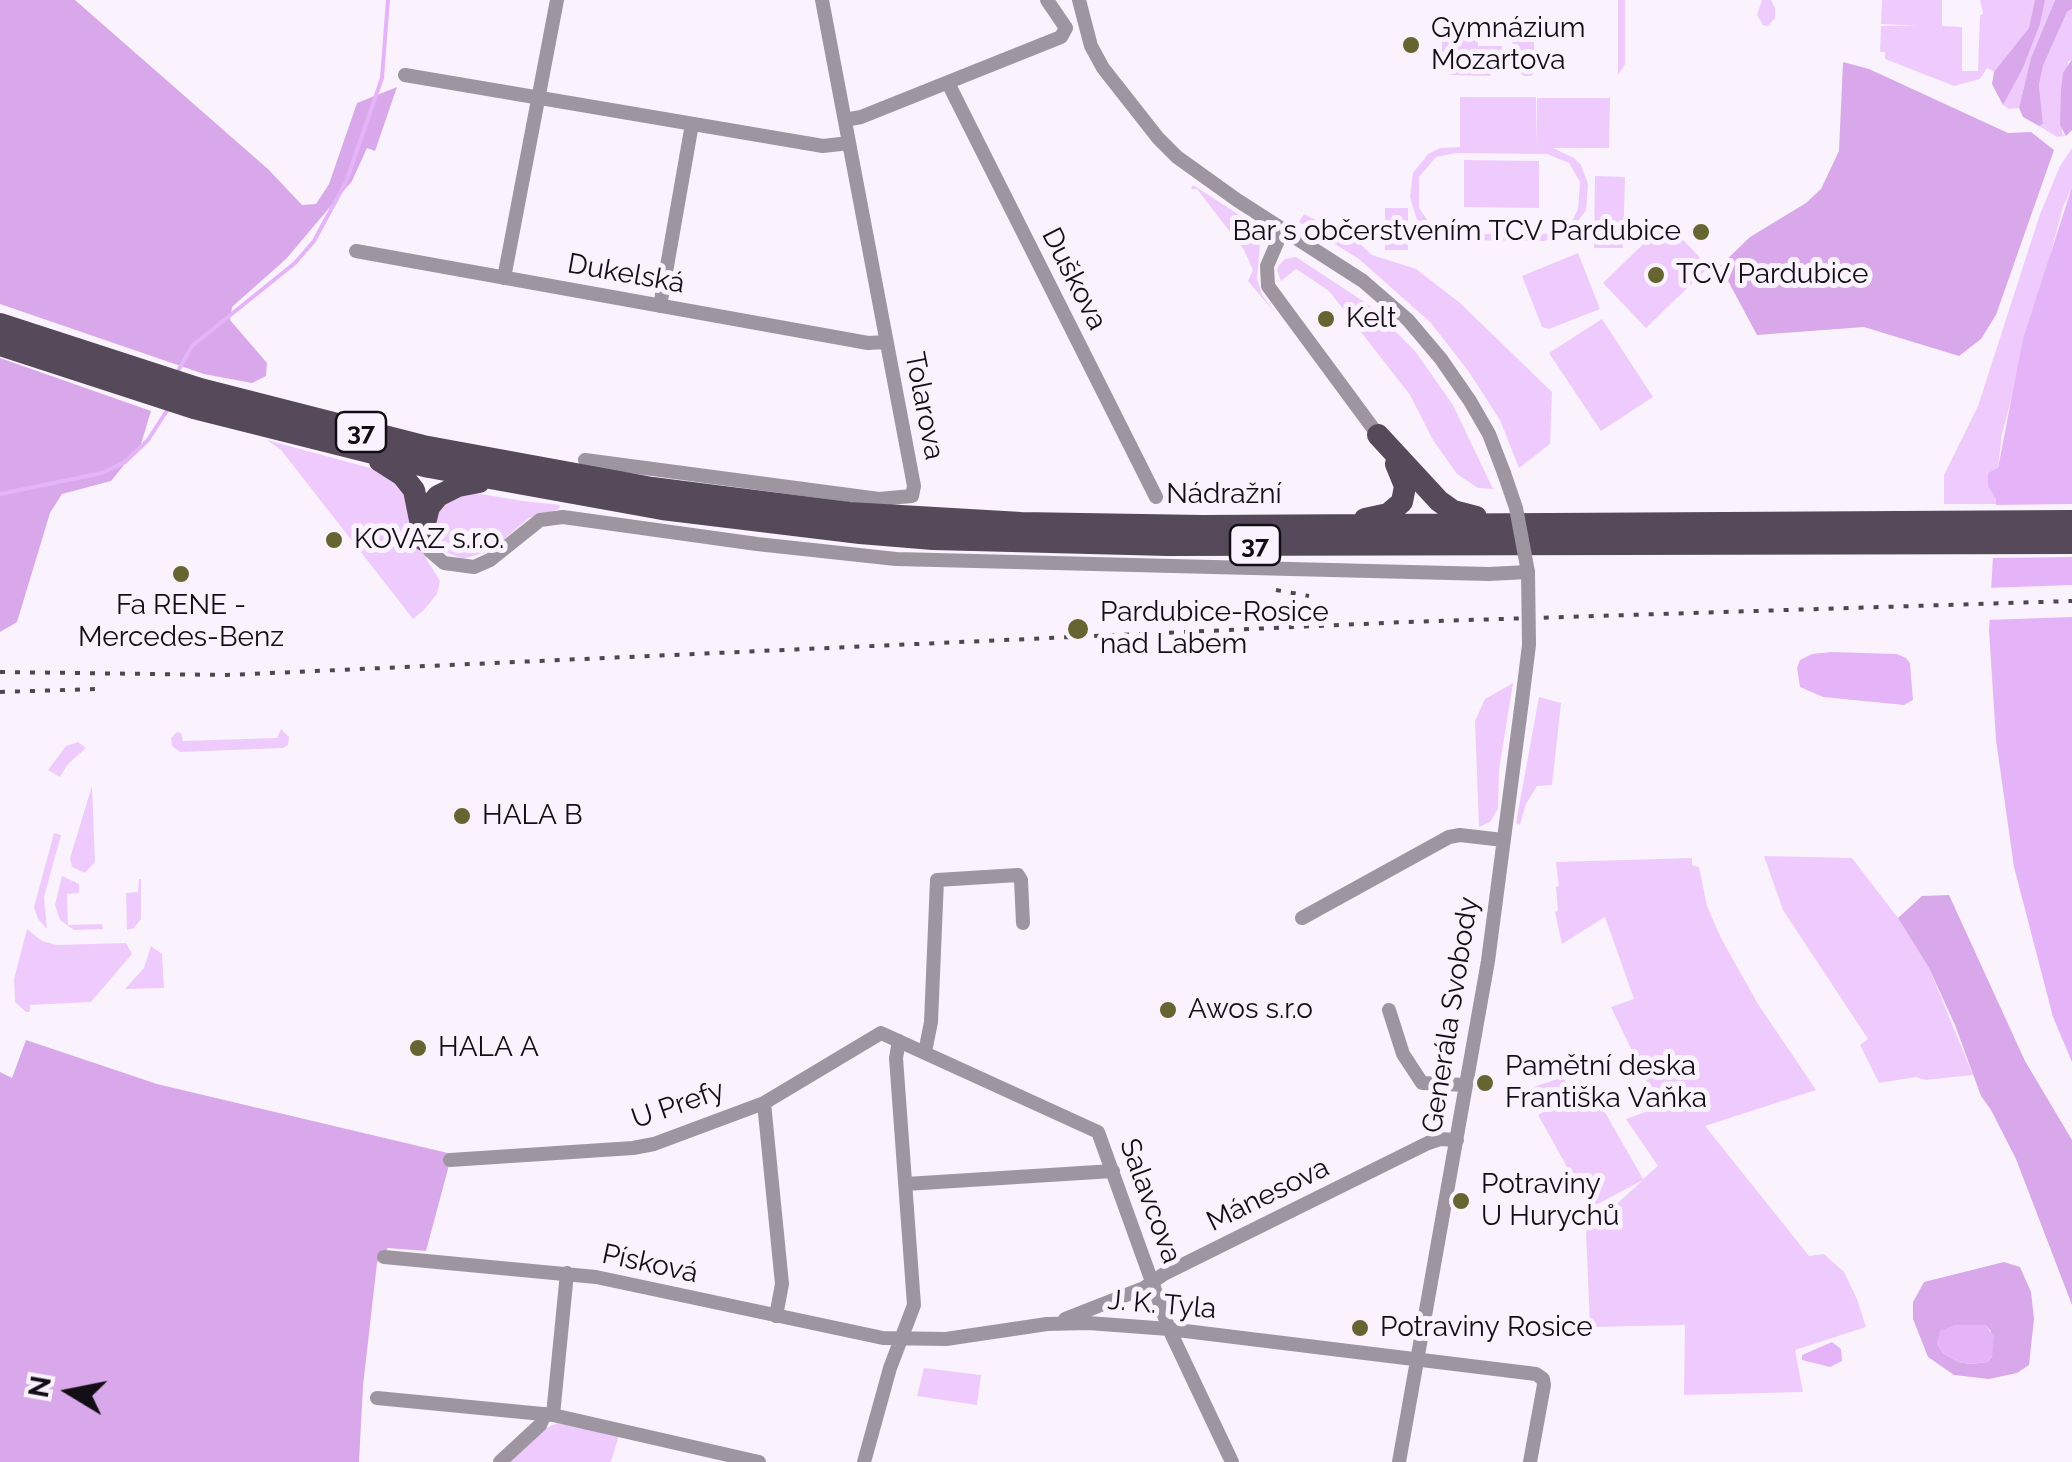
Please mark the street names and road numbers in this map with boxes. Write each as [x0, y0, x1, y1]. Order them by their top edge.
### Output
street label: Duškova [1034, 222, 1114, 336]
street label: Dukelská [565, 247, 687, 301]
street label: Tolarova [897, 349, 951, 463]
road number: 37 [336, 412, 386, 452]
street label: Nádražní [1166, 478, 1282, 512]
road number: 37 [1230, 525, 1280, 565]
street label: Generála Svobody [1416, 895, 1486, 1135]
street label: U Prefy [627, 1074, 729, 1136]
street label: Salavcova [1112, 1134, 1188, 1268]
street label: Mánesova [1201, 1151, 1335, 1239]
street label: Písková [599, 1237, 701, 1291]
street label: J. K. Tyla [1106, 1284, 1218, 1326]

